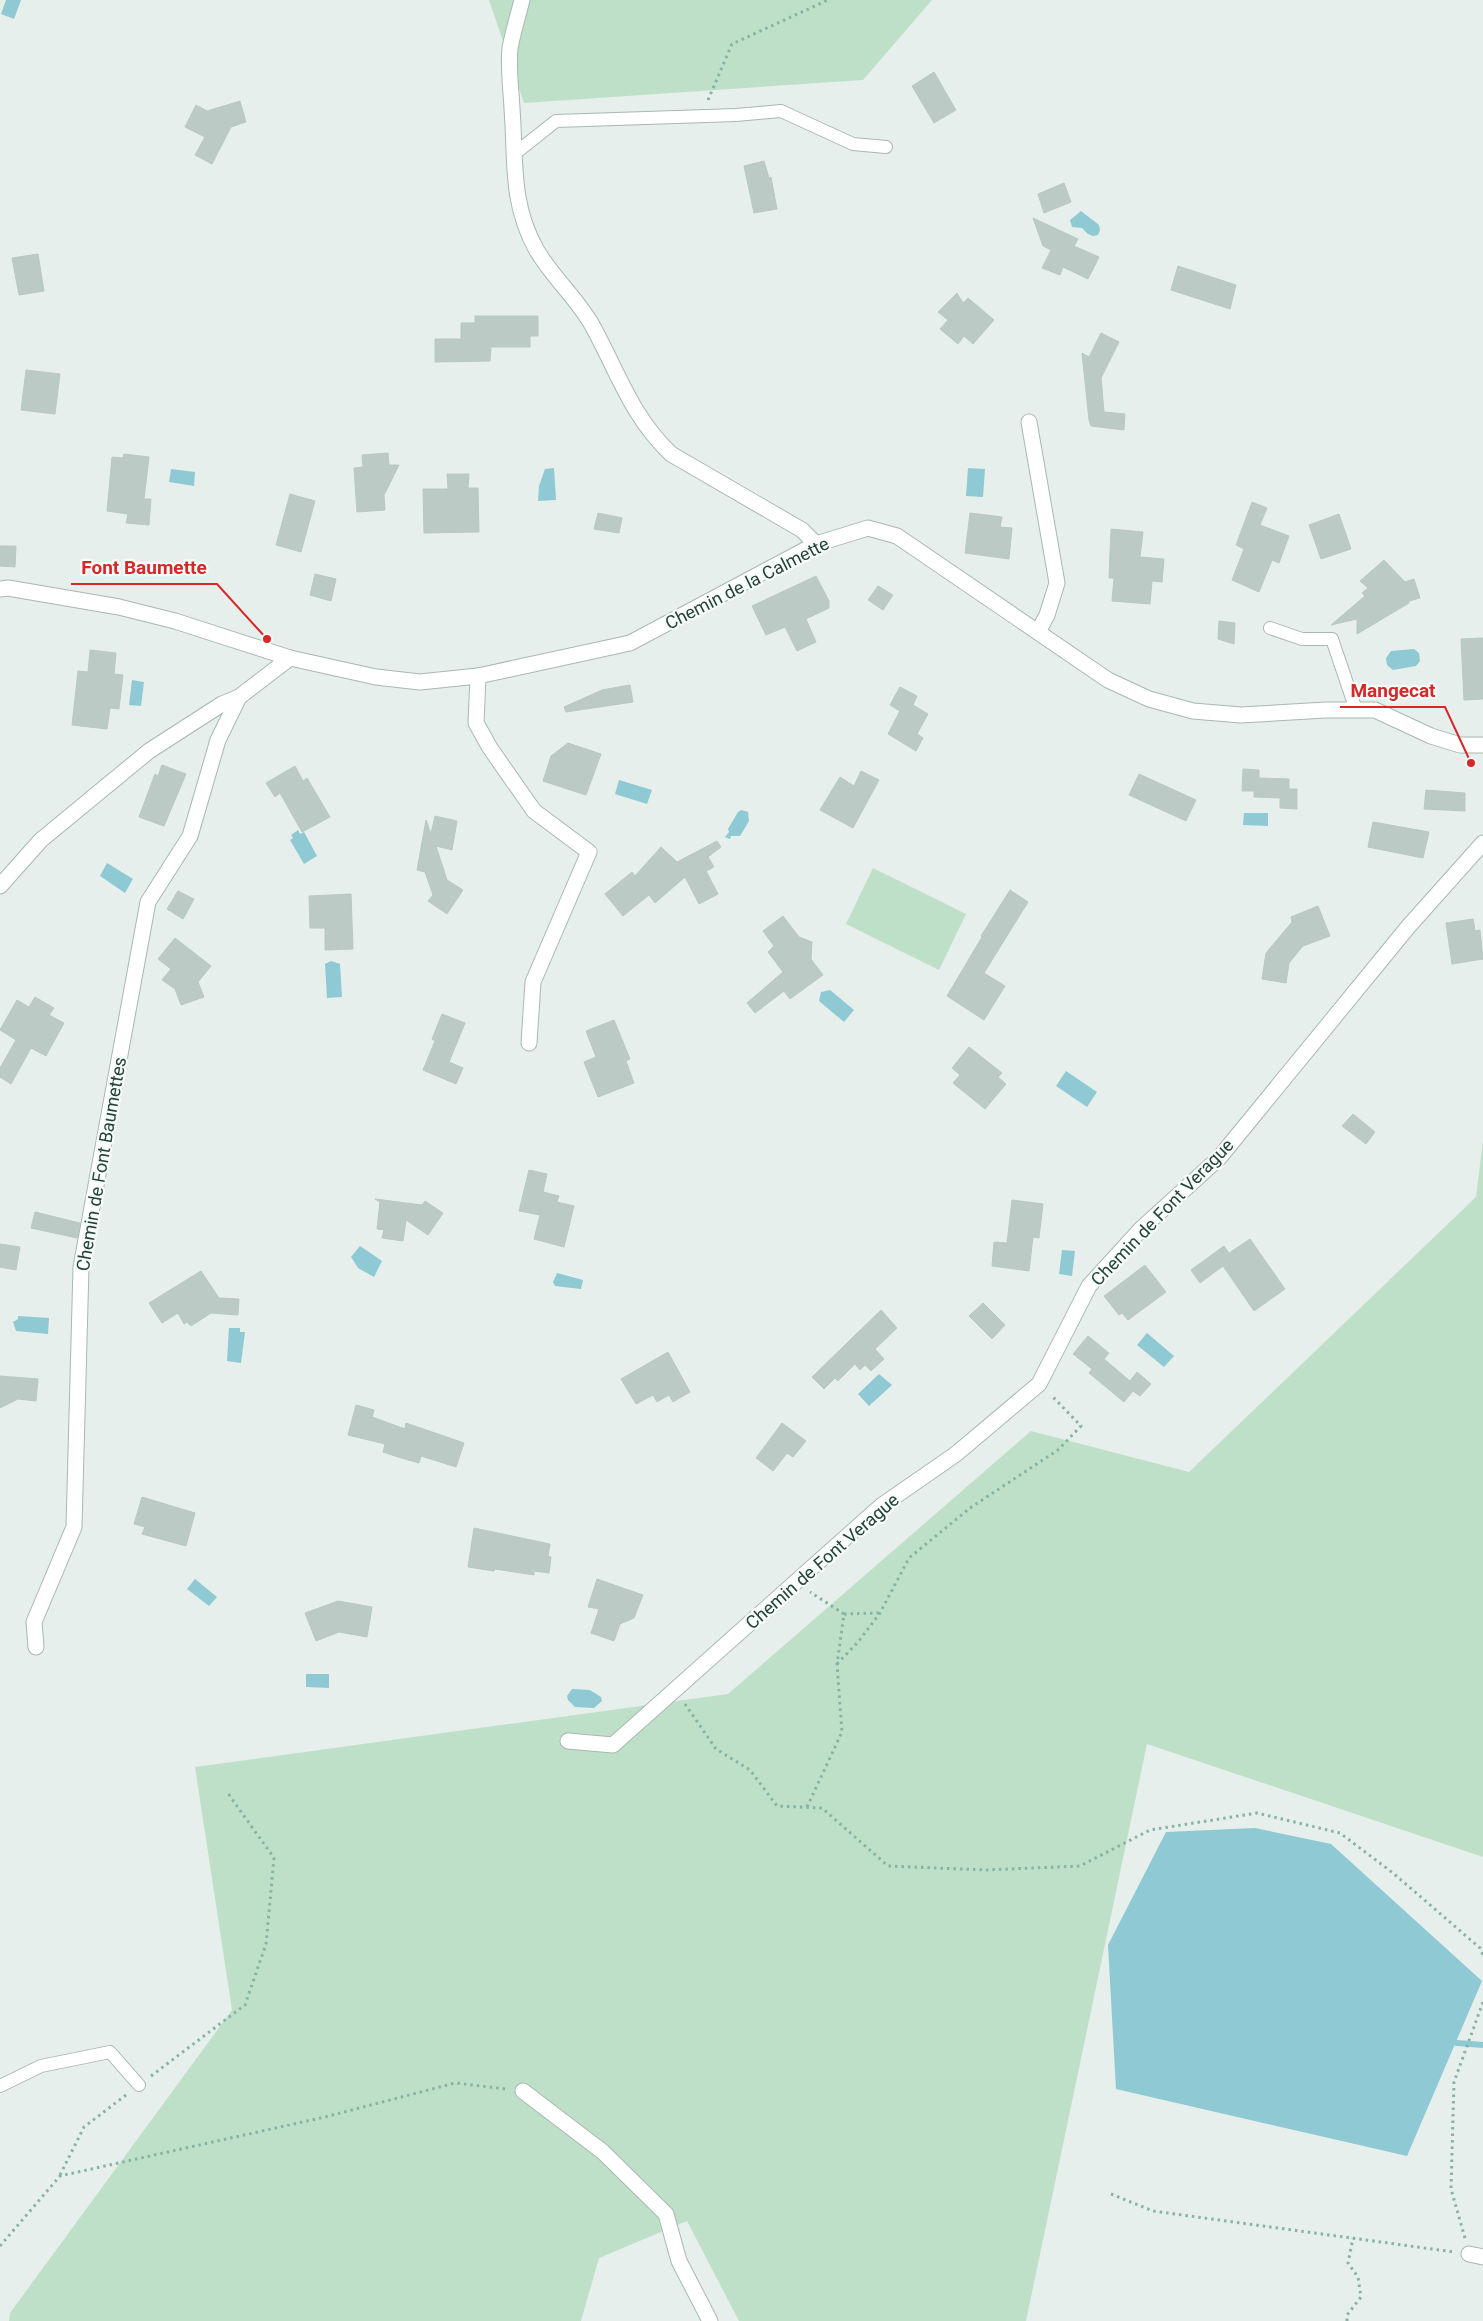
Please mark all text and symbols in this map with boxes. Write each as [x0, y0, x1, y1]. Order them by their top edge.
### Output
street label: Chemin de la Calmette [662, 533, 832, 633]
callout: Font Baumette [71, 550, 217, 584]
text: Font Baumette [81, 556, 207, 579]
callout: Mangecat [1340, 673, 1445, 707]
text: Mangecat [1350, 679, 1436, 702]
street label: Chemin de Font Baumettes [72, 1055, 130, 1273]
street label: Chemin de Font Verague [1086, 1134, 1238, 1290]
street label: Chemin de Font Verague [741, 1489, 903, 1633]

